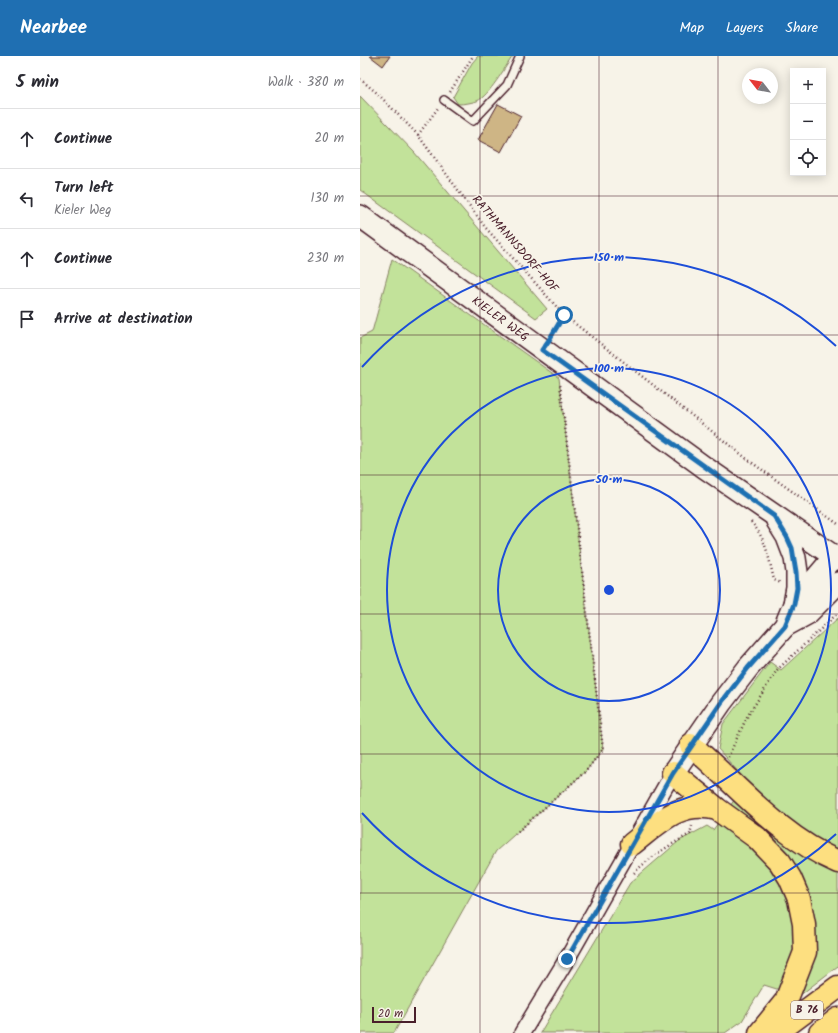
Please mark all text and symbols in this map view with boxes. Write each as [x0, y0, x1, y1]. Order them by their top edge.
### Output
text: Nearbee [20, 13, 87, 43]
text: Map [680, 17, 704, 39]
text: Layers [726, 17, 764, 39]
text: Share [786, 17, 818, 39]
north arrow [742, 68, 778, 104]
map controls [790, 68, 826, 176]
button: + [790, 68, 826, 104]
text: 5 min [16, 69, 59, 96]
text: Walk · 380 m [268, 72, 344, 93]
button: − [790, 104, 826, 140]
text: Continue [54, 127, 112, 151]
icon: ahead [16, 128, 38, 150]
text: 20 m [314, 128, 344, 149]
button: locate [790, 140, 826, 176]
text: Turn left [54, 176, 114, 200]
icon: left [16, 188, 38, 210]
text: 130 m [310, 188, 344, 209]
street label: RATHMANNSDORF-HOF [467, 191, 564, 298]
text: Kieler Weg [54, 200, 111, 221]
text: Continue [54, 247, 112, 271]
icon: ahead [16, 248, 38, 270]
text: 230 m [307, 248, 344, 269]
text: 150 m [594, 248, 624, 267]
street label: KIELER WEG [468, 291, 533, 346]
route start [555, 306, 573, 324]
text: Arrive at destination [54, 307, 193, 331]
icon: arrive [16, 308, 38, 330]
text: 100 m [594, 359, 624, 378]
text: 50 m [595, 470, 623, 489]
centre of rings [602, 583, 616, 597]
route end [558, 950, 576, 968]
road number: B 76 [791, 1001, 823, 1019]
scale bar [372, 1005, 416, 1024]
text: 20 m [378, 1005, 403, 1023]

